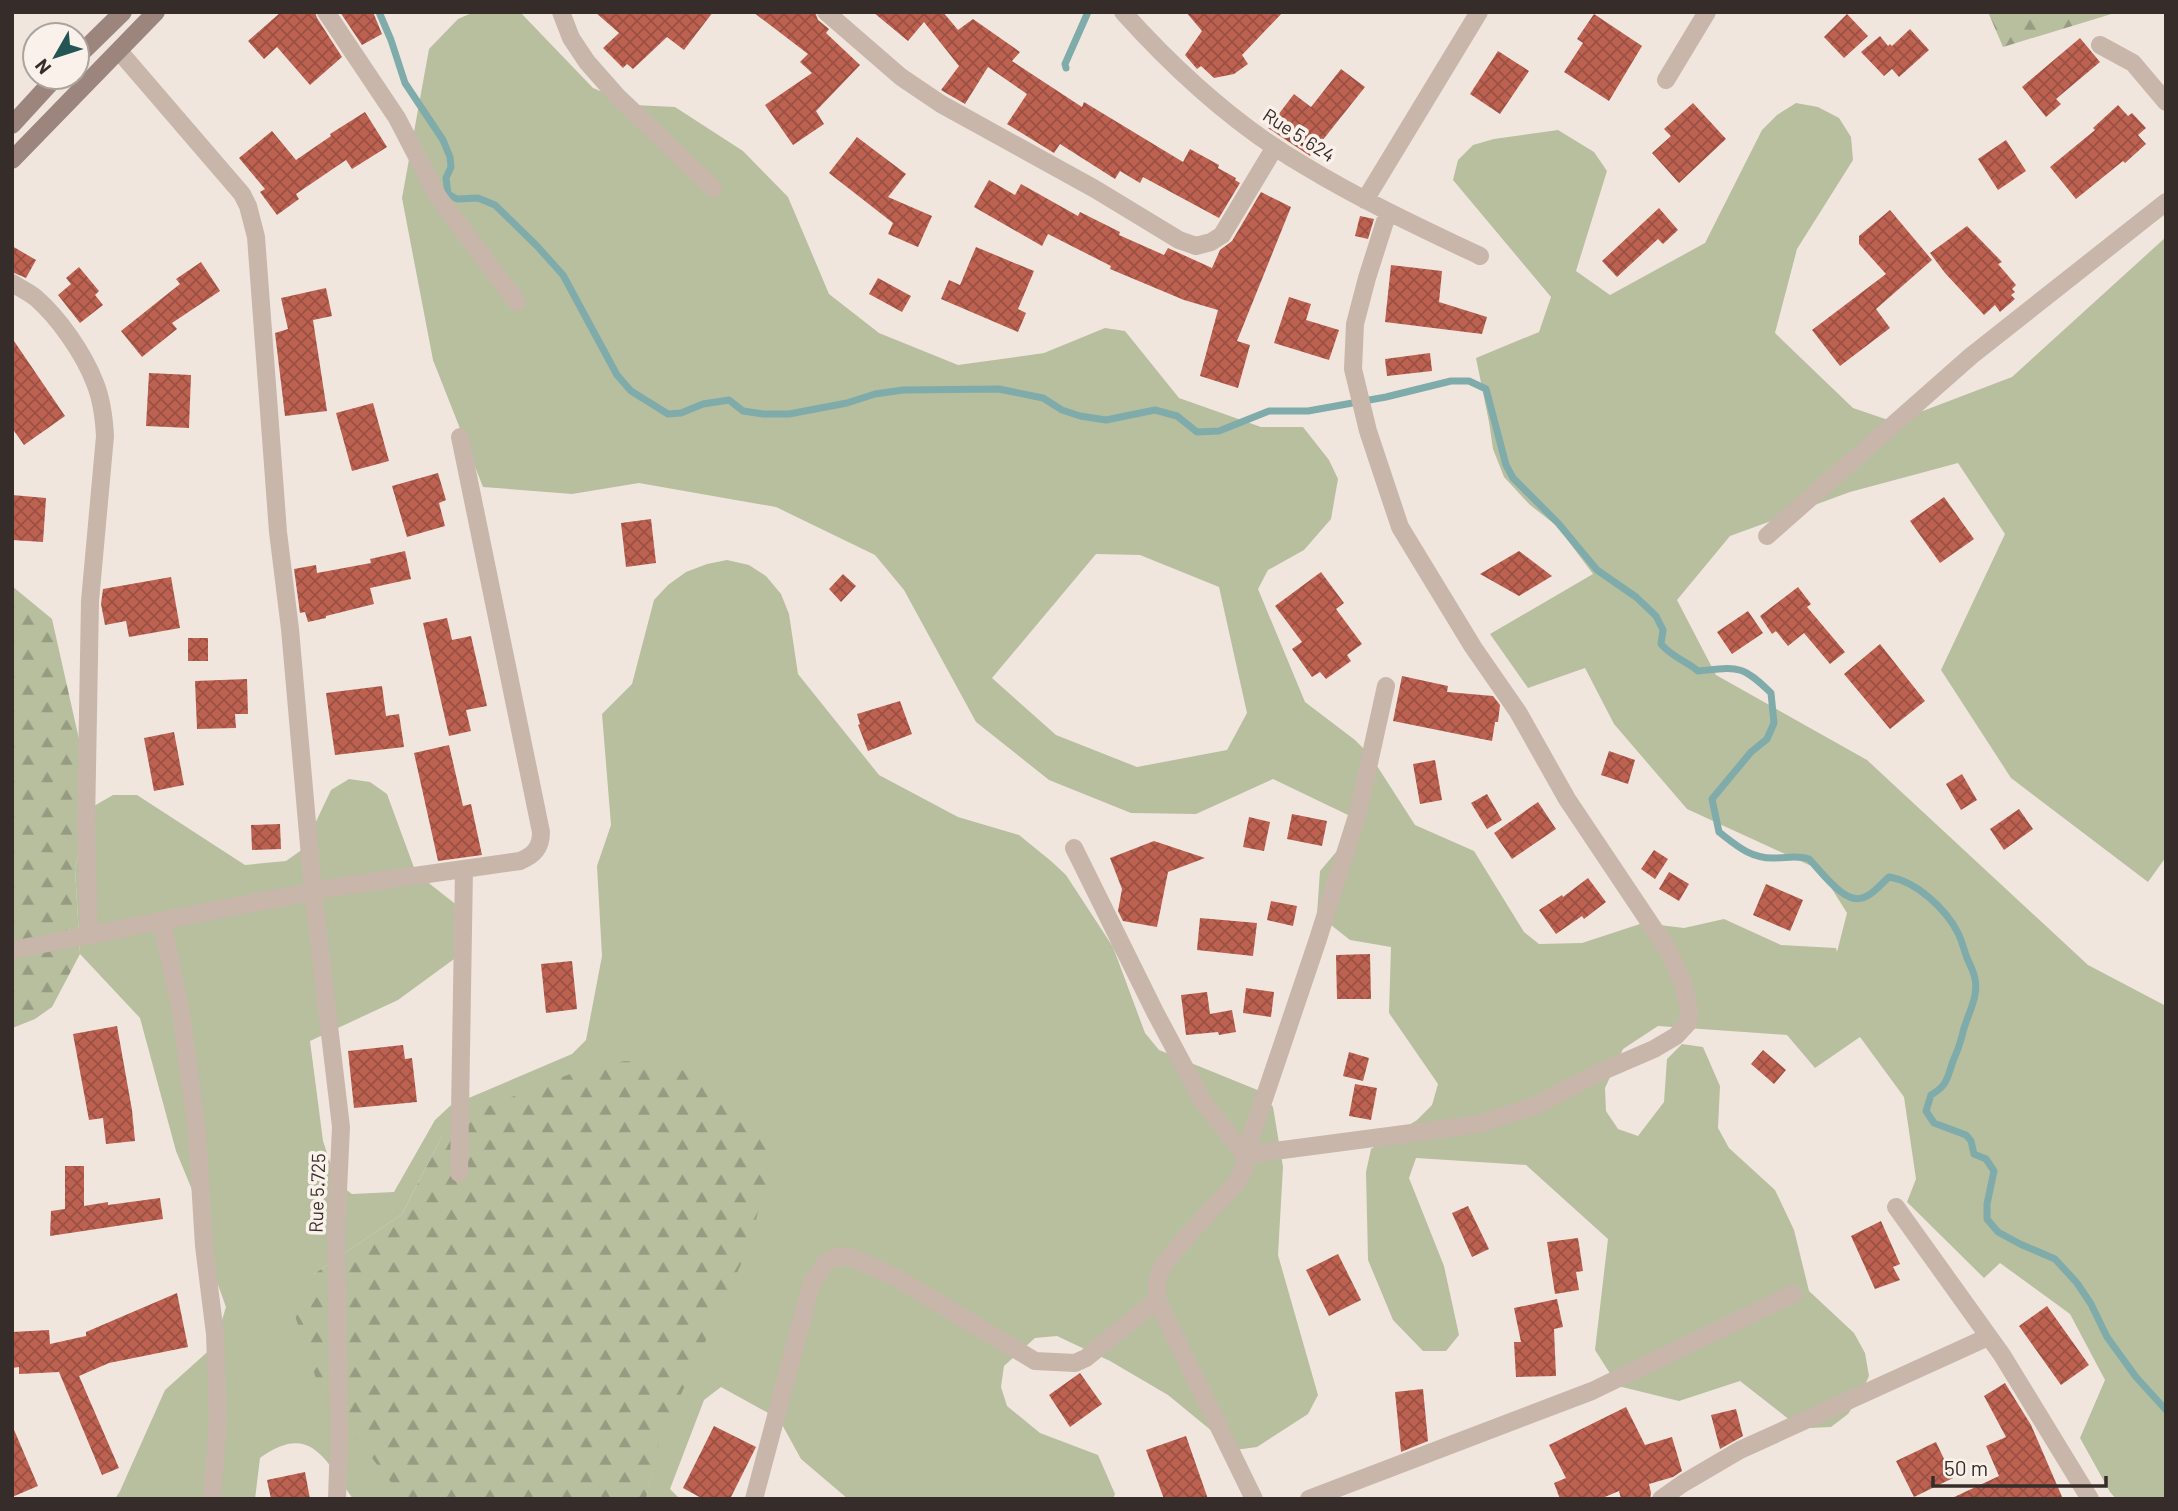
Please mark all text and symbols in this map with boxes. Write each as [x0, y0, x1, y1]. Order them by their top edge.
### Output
north arrow [21, 21, 91, 91]
text: N [29, 55, 55, 79]
street label: Rue 5.624 [1259, 103, 1340, 166]
street label: Rue 5.725 [304, 1153, 329, 1233]
scale bar [1933, 1444, 2106, 1488]
text: 50 m [1944, 1455, 1988, 1480]

